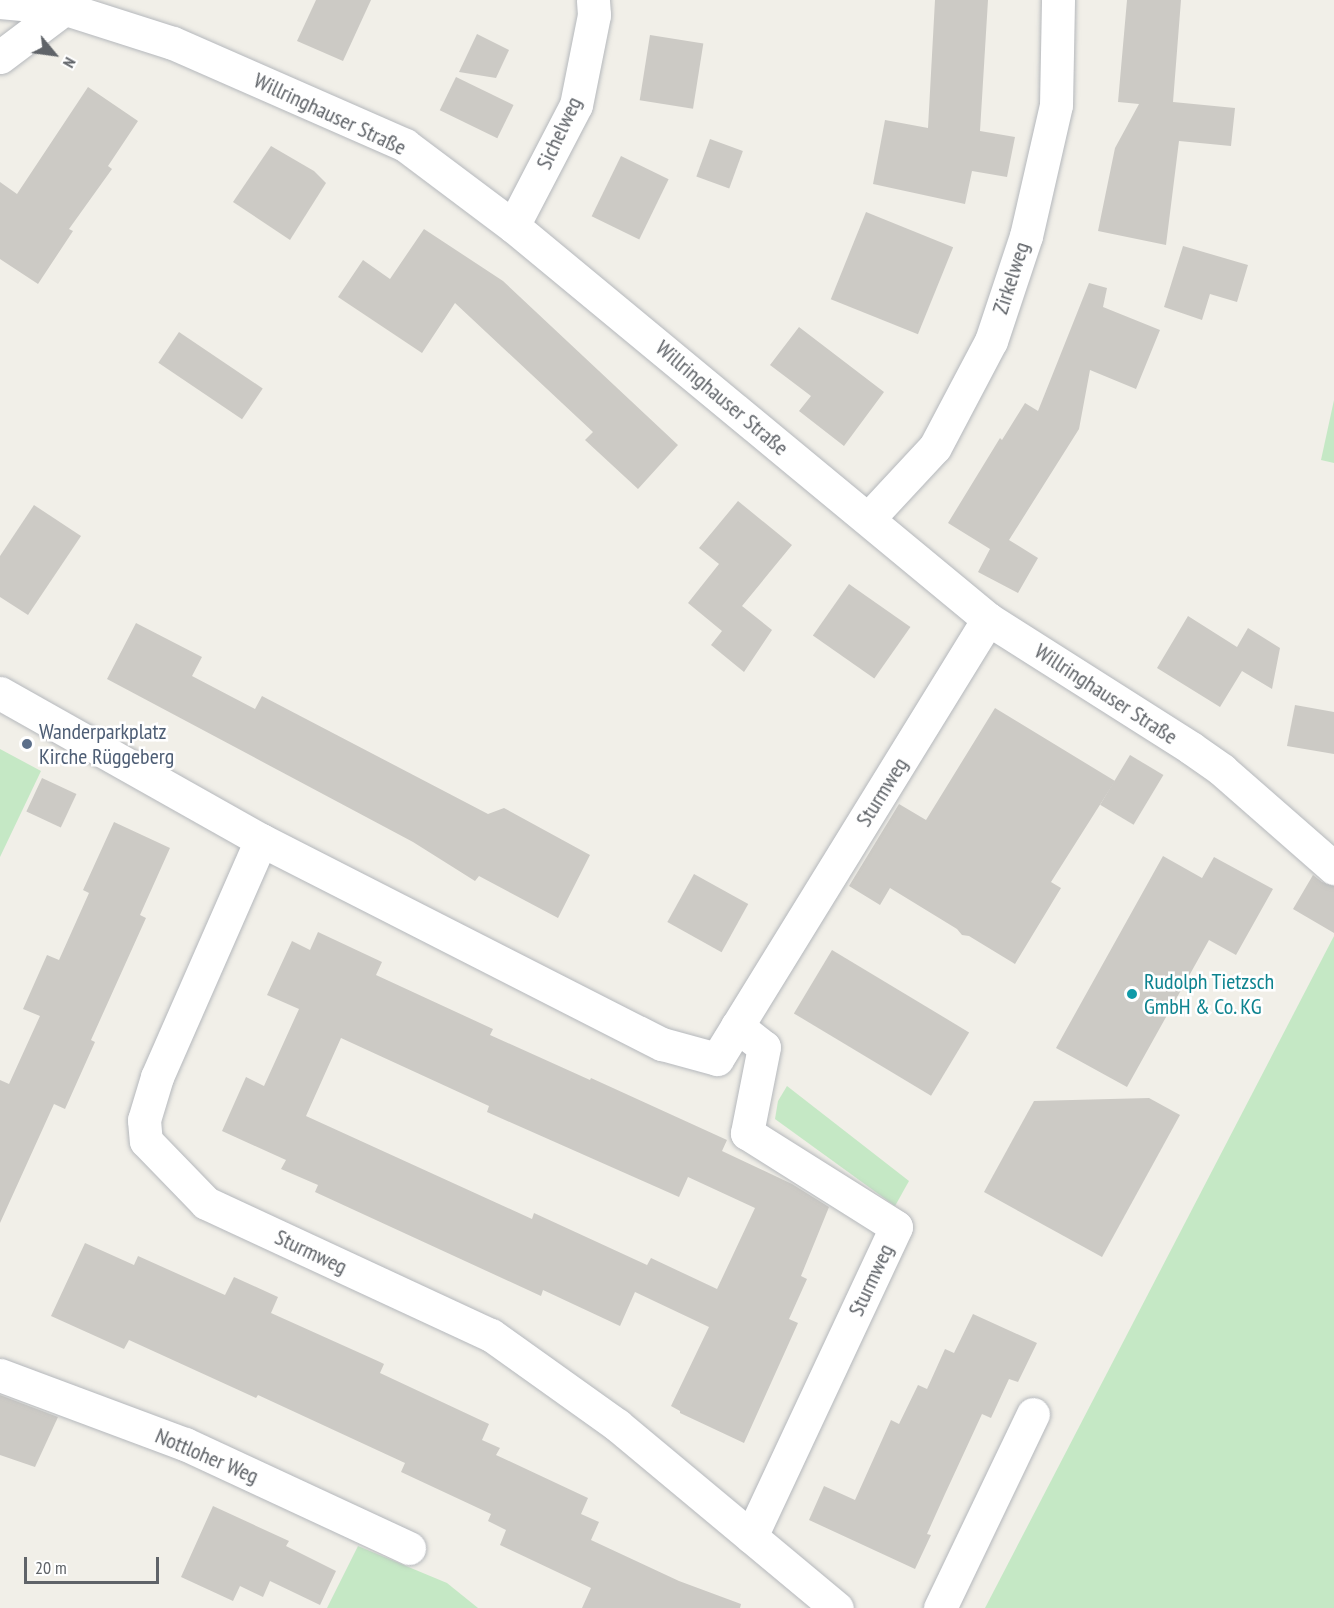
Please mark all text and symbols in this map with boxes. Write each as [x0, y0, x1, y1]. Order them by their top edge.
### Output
north arrow [24, 24, 84, 84]
text: N [59, 54, 81, 71]
street label: Willringhauser Straße [250, 67, 410, 161]
street label: Sichelweg [531, 92, 587, 174]
street label: Zirkelweg [987, 239, 1035, 317]
street label: Willringhauser Straße [650, 335, 794, 461]
street label: Willringhauser Straße [1030, 638, 1182, 750]
place label: Wanderparkplatz Kirche Rüggeberg [39, 718, 174, 770]
marker: Wanderparkplatz Kirche Rüggeberg [20, 737, 34, 751]
street label: Sturmweg [851, 753, 913, 831]
place label: Rudolph Tietzsch GmbH & Co. KG [1144, 968, 1275, 1020]
marker: Rudolph Tietzsch GmbH & Co. KG [1125, 987, 1139, 1001]
street label: Sturmweg [271, 1224, 351, 1280]
street label: Sturmweg [843, 1240, 899, 1320]
street label: Nottloher Weg [151, 1422, 263, 1490]
scale bar [27, 1545, 162, 1583]
text: 20 m [35, 1556, 67, 1579]

